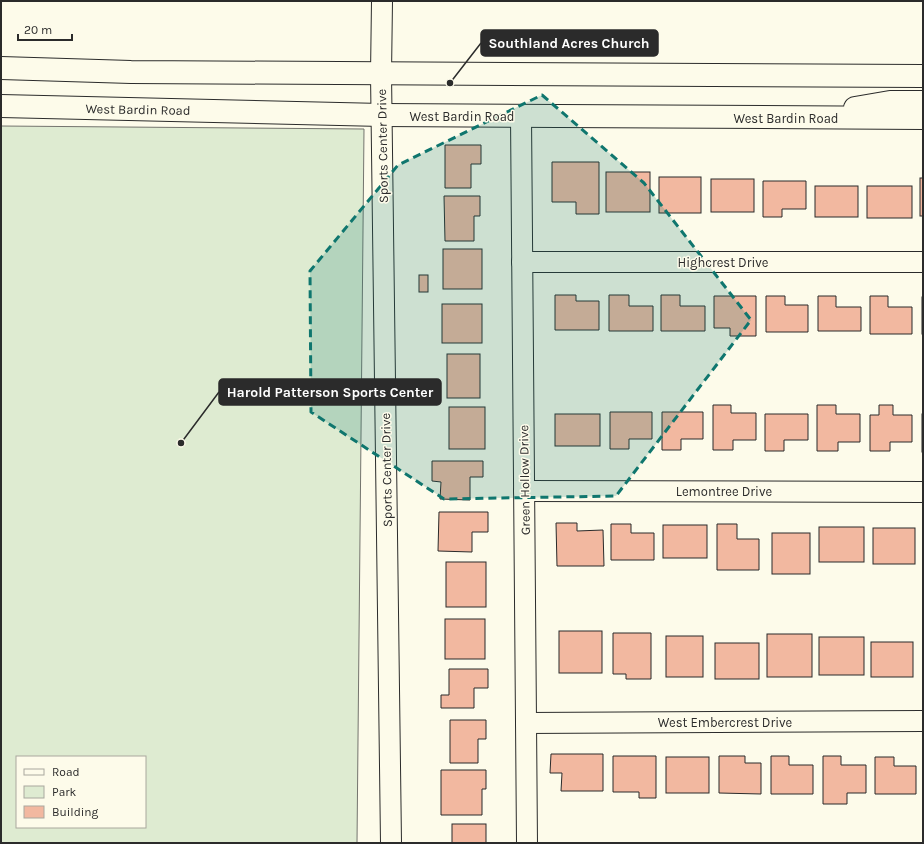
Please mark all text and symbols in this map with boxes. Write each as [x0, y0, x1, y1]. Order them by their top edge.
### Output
scale bar [18, 16, 72, 42]
text: 20 m [24, 23, 52, 37]
callout: Southland Acres Church [481, 30, 658, 56]
text: Southland Acres Church [488, 35, 650, 52]
street label: Sports Center Drive [374, 88, 391, 203]
street label: West Bardin Road [85, 101, 191, 118]
street label: West Bardin Road [409, 109, 515, 124]
street label: West Bardin Road [733, 111, 839, 126]
street label: Highcrest Drive [677, 255, 769, 270]
callout: Harold Patterson Sports Center [219, 379, 441, 405]
text: Harold Patterson Sports Center [227, 384, 434, 401]
street label: Sports Center Drive [378, 412, 395, 527]
street label: Green Hollow Drive [516, 424, 533, 535]
street label: Lemontree Drive [676, 484, 772, 499]
street label: West Embercrest Drive [658, 715, 793, 730]
legend [16, 756, 146, 828]
text: Road [52, 765, 80, 779]
text: Park [52, 785, 77, 799]
text: Building [52, 805, 99, 819]

